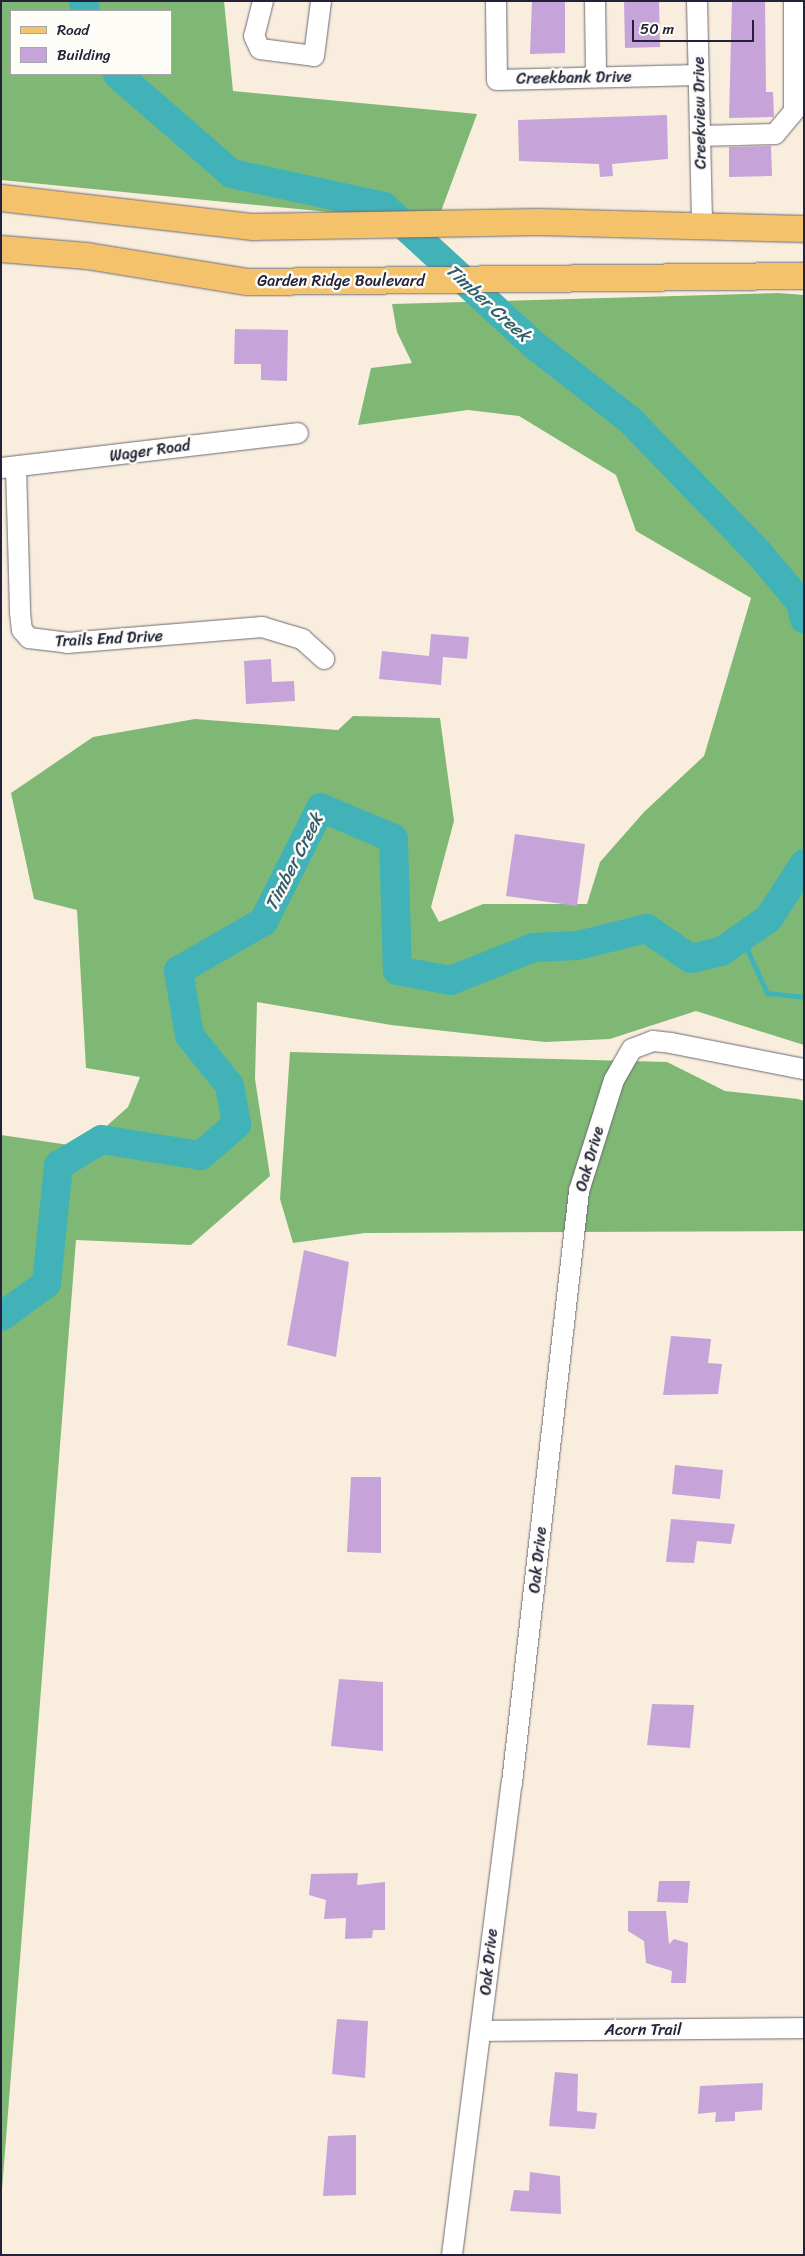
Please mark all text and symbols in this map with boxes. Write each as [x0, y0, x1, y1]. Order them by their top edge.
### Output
legend [10, 10, 172, 75]
scale bar [635, 10, 758, 42]
text: 50 m [640, 16, 674, 42]
text: Road [57, 17, 89, 43]
text: Building [57, 42, 111, 68]
street label: Creekview Drive [689, 56, 711, 170]
street label: Creekbank Drive [516, 67, 632, 89]
water label: Timber Creek [441, 259, 535, 347]
street label: Garden Ridge Boulevard [258, 271, 424, 291]
street label: Wager Road [108, 436, 192, 466]
street label: Trails End Drive [55, 627, 163, 651]
water label: Timber Creek [260, 810, 328, 914]
street label: Oak Drive [572, 1124, 608, 1194]
street label: Oak Drive [525, 1526, 551, 1594]
street label: Oak Drive [476, 1928, 502, 1996]
street label: Acorn Trail [604, 2020, 682, 2040]

